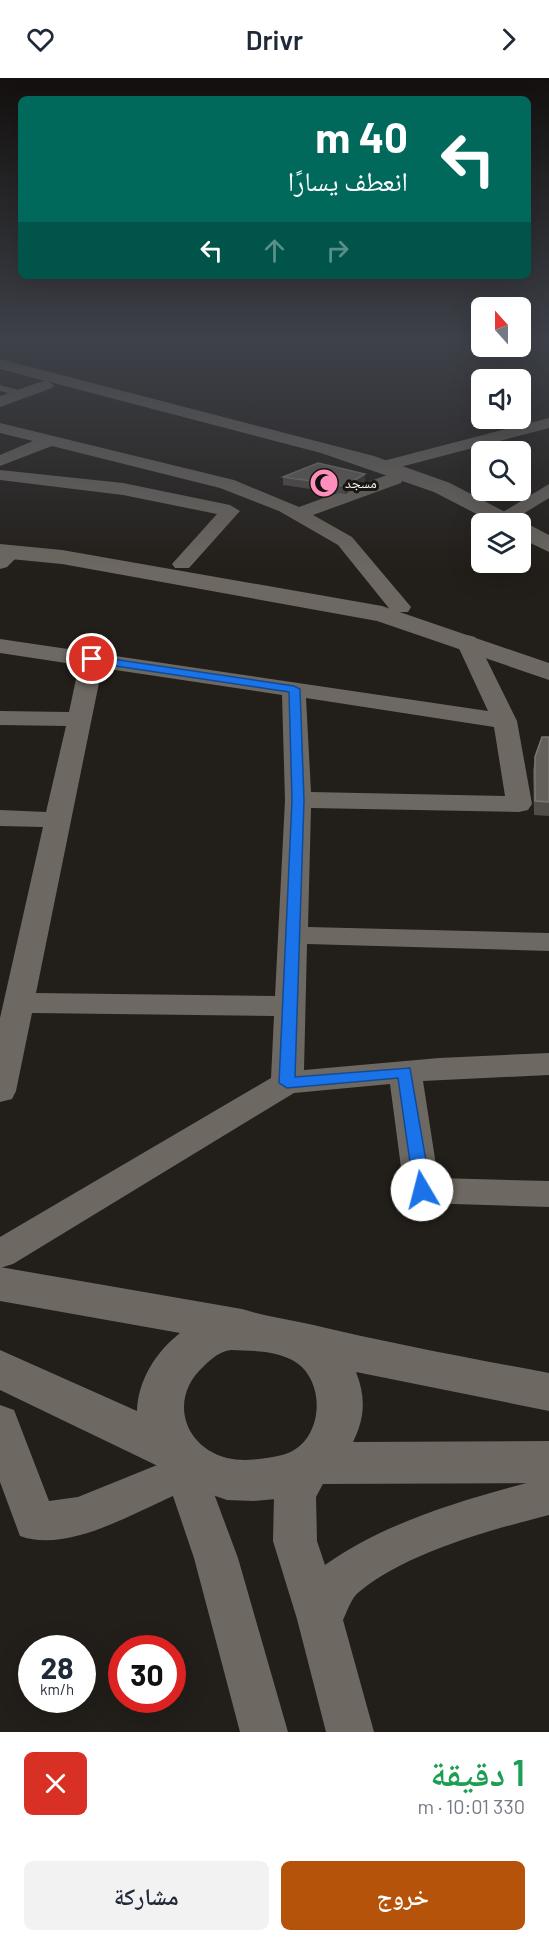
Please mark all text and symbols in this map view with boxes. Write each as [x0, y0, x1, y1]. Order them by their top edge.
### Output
icon: heart [24, 23, 57, 56]
text: Drivr [246, 23, 303, 55]
icon: forward [492, 23, 525, 56]
text: 40 m [315, 111, 408, 161]
icon: left [429, 120, 507, 198]
text: انعطف يسارًا [288, 164, 408, 196]
icon: left [195, 234, 228, 267]
icon: ahead [258, 234, 291, 267]
icon: right [321, 234, 354, 267]
north arrow [471, 297, 531, 357]
map controls [471, 297, 531, 573]
button: sound [471, 369, 531, 429]
button: search [471, 441, 531, 501]
mosque icon: مسجد [308, 467, 340, 499]
place label: مسجد [345, 474, 377, 491]
button: layers [471, 513, 531, 573]
pin [66, 633, 117, 684]
icon: arrive [75, 642, 108, 675]
position arrow [390, 1158, 454, 1222]
speed limit sign: 30 [108, 1635, 186, 1713]
text: 28 [40, 1649, 74, 1685]
text: km/h [40, 1680, 74, 1698]
text: 1 دقيقة [430, 1750, 525, 1793]
button: close [24, 1752, 87, 1815]
text: 330 m · 10:01 [418, 1794, 525, 1818]
button: مشاركة [24, 1861, 269, 1930]
button: خروج [281, 1861, 525, 1930]

